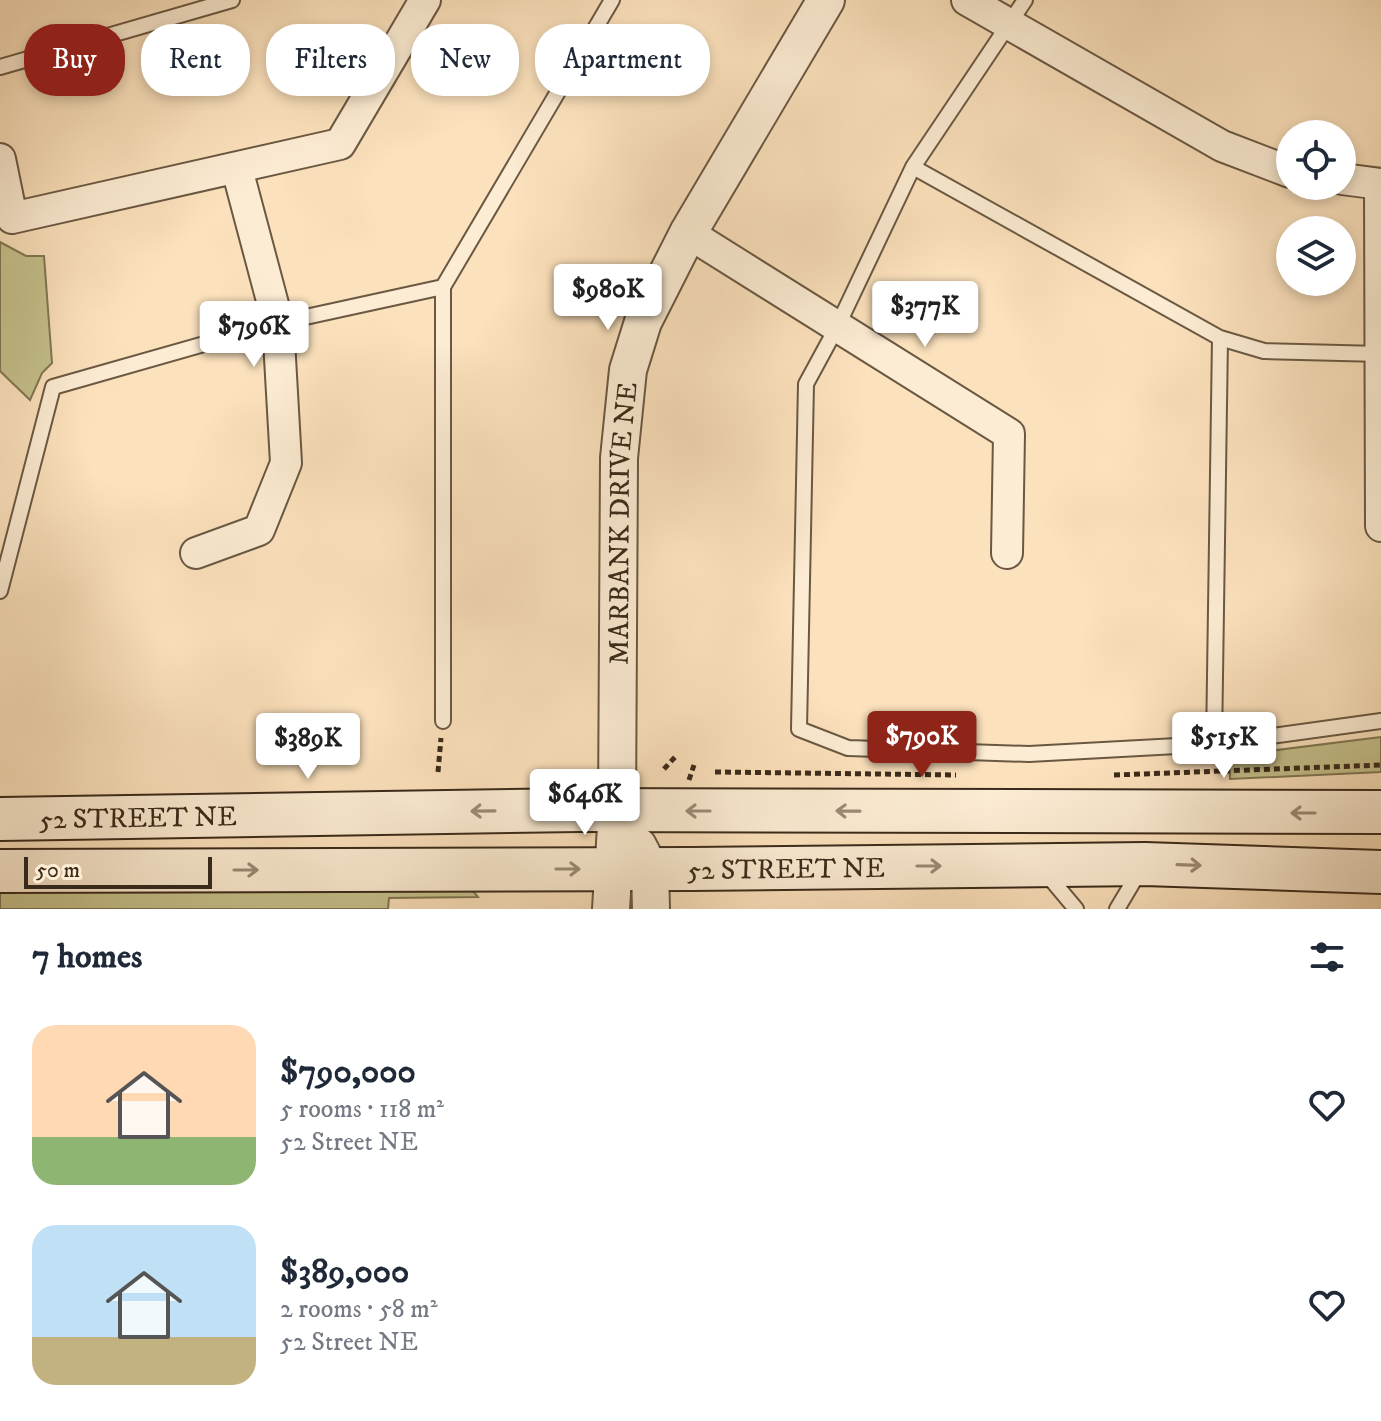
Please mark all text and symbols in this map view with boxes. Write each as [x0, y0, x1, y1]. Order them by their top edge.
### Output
chip: Buy [24, 24, 125, 96]
chip: Rent [141, 24, 250, 96]
chip: Filters [266, 24, 395, 96]
chip: New [411, 24, 519, 96]
chip: Apartment [535, 24, 710, 96]
map controls [1276, 120, 1356, 296]
button: locate [1276, 120, 1356, 200]
button: layers [1276, 216, 1356, 296]
pin: $980K [552, 264, 664, 332]
text: $980K [572, 273, 644, 306]
pin: $377K [869, 281, 981, 349]
text: $377K [890, 290, 960, 323]
pin: $796K [198, 301, 310, 369]
text: $796K [218, 310, 290, 343]
street label: MARBANK DRIVE NE [602, 380, 646, 665]
pin: $790K [866, 711, 978, 779]
pin: $515K [1168, 712, 1280, 780]
pin: $389K [252, 713, 364, 781]
text: $790K [885, 720, 959, 753]
text: $515K [1190, 721, 1258, 754]
text: $389K [274, 722, 342, 755]
pin: $646K [529, 769, 641, 837]
text: $646K [548, 778, 622, 811]
street label: 52 STREET NE [39, 799, 237, 837]
one-way arrow [470, 803, 497, 819]
one-way arrow [685, 803, 712, 819]
one-way arrow [835, 804, 862, 819]
one-way arrow [1290, 805, 1317, 821]
street label: 52 STREET NE [687, 851, 885, 888]
scale bar [24, 853, 212, 889]
text: 50 m [36, 857, 80, 884]
one-way arrow [915, 858, 942, 874]
one-way arrow [1175, 858, 1202, 873]
one-way arrow [554, 861, 581, 877]
one-way arrow [232, 862, 259, 878]
icon: filters [1305, 935, 1349, 979]
text: 7 homes [32, 936, 142, 978]
text: $790,000 [280, 1051, 416, 1093]
icon: home [96, 1057, 192, 1153]
icon: heart [1305, 1083, 1349, 1127]
text: 5 rooms · 118 m² [280, 1093, 444, 1126]
text: 52 Street NE [280, 1126, 418, 1159]
text: $389,000 [280, 1251, 409, 1293]
icon: home [96, 1257, 192, 1353]
icon: heart [1305, 1283, 1349, 1327]
text: 2 rooms · 58 m² [280, 1293, 438, 1326]
text: 52 Street NE [280, 1326, 418, 1359]

